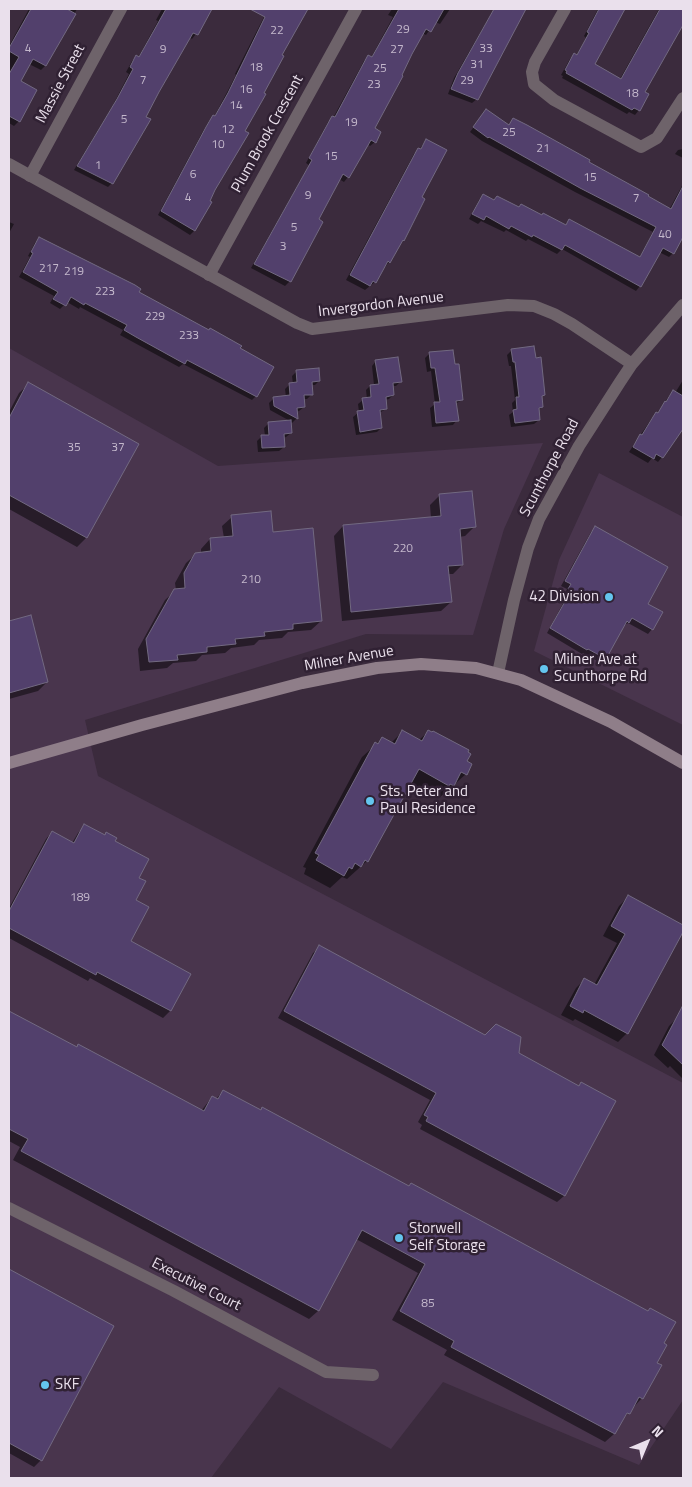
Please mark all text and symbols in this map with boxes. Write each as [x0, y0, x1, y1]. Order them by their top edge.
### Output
house number: 29 [396, 23, 410, 37]
house number: 22 [270, 24, 284, 38]
street label: Massie Street [33, 41, 89, 127]
house number: 4 [25, 42, 31, 56]
house number: 33 [479, 42, 493, 56]
house number: 9 [160, 43, 166, 57]
house number: 27 [390, 43, 404, 57]
house number: 31 [470, 58, 484, 72]
house number: 18 [249, 61, 263, 75]
house number: 25 [373, 62, 387, 76]
street label: Plum Brook Crescent [228, 72, 308, 196]
house number: 7 [140, 74, 146, 88]
house number: 29 [460, 74, 474, 88]
house number: 23 [367, 78, 381, 92]
house number: 16 [239, 83, 253, 97]
house number: 18 [625, 87, 639, 101]
house number: 14 [229, 99, 243, 113]
house number: 5 [121, 113, 127, 127]
house number: 19 [344, 116, 358, 130]
house number: 12 [221, 123, 235, 137]
house number: 25 [502, 126, 516, 140]
house number: 10 [211, 138, 225, 152]
house number: 21 [536, 142, 550, 156]
house number: 15 [324, 150, 338, 164]
house number: 1 [95, 159, 101, 173]
house number: 6 [190, 168, 196, 182]
house number: 15 [583, 171, 597, 185]
house number: 9 [305, 189, 311, 203]
house number: 4 [185, 191, 191, 205]
house number: 7 [633, 192, 639, 206]
house number: 5 [291, 221, 297, 235]
house number: 40 [658, 228, 672, 242]
house number: 3 [280, 240, 286, 254]
house number: 217 [39, 262, 59, 276]
house number: 219 [64, 265, 84, 279]
house number: 223 [95, 285, 115, 299]
street label: Invergordon Avenue [317, 288, 445, 322]
house number: 229 [145, 310, 165, 324]
house number: 233 [179, 329, 199, 343]
street label: Scunthorpe Road [517, 416, 583, 520]
house number: 35 [67, 441, 81, 455]
house number: 37 [111, 441, 125, 455]
house number: 220 [393, 542, 413, 556]
house number: 210 [241, 573, 261, 587]
place label: 42 Division [529, 588, 599, 606]
marker: 42 Division [603, 591, 615, 603]
street label: Milner Avenue [303, 642, 395, 676]
place label: Milner Ave at Scunthorpe Rd [554, 651, 647, 686]
marker: Milner Ave at Scunthorpe Rd [538, 663, 550, 675]
place label: Sts. Peter and Paul Residence [380, 783, 476, 818]
marker: Sts. Peter and Paul Residence [364, 795, 376, 807]
house number: 189 [70, 891, 90, 905]
place label: Storwell Self Storage [409, 1220, 486, 1255]
marker: Storwell Self Storage [393, 1232, 405, 1244]
street label: Executive Court [148, 1255, 244, 1315]
house number: 85 [421, 1297, 435, 1311]
place label: SKF [55, 1376, 80, 1394]
marker: SKF [39, 1379, 51, 1391]
north arrow [622, 1417, 672, 1467]
text: N [647, 1420, 669, 1442]

